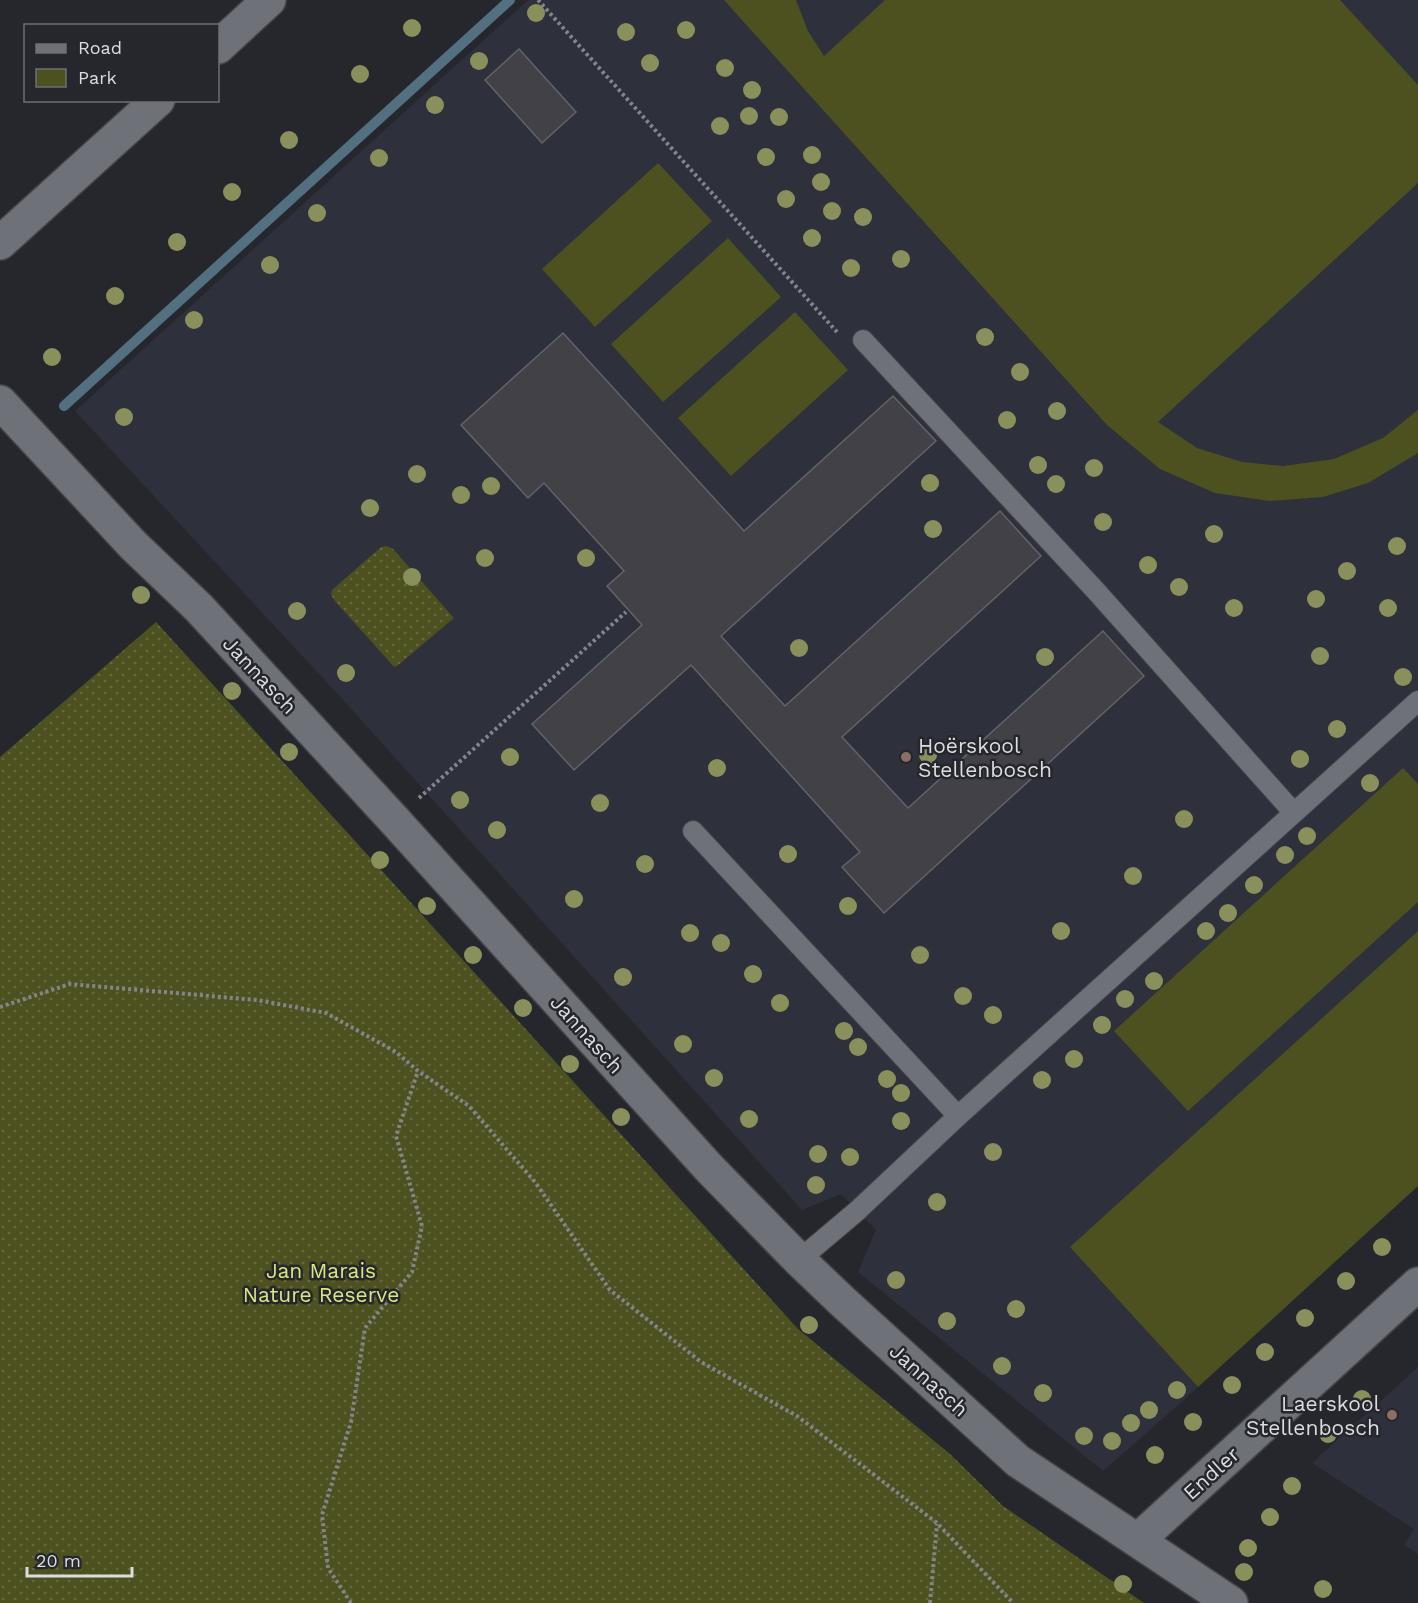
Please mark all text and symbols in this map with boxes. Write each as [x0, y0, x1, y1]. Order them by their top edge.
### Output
legend [24, 24, 219, 102]
text: Road [78, 37, 122, 58]
text: Park [78, 67, 117, 88]
street label: Jannasch [218, 631, 302, 719]
place label: Hoërskool Stellenbosch [918, 733, 1052, 782]
marker: Hoërskool Stellenbosch [899, 750, 913, 764]
street label: Jannasch [545, 990, 629, 1078]
park label: Jan Marais Nature Reserve [243, 1258, 399, 1307]
street label: Jannasch [885, 1338, 973, 1422]
place label: Laerskool Stellenbosch [1246, 1391, 1381, 1440]
marker: Laerskool Stellenbosch [1385, 1408, 1399, 1422]
street label: Endler [1178, 1441, 1244, 1505]
scale bar [27, 1540, 132, 1578]
text: 20 m [36, 1550, 81, 1571]

